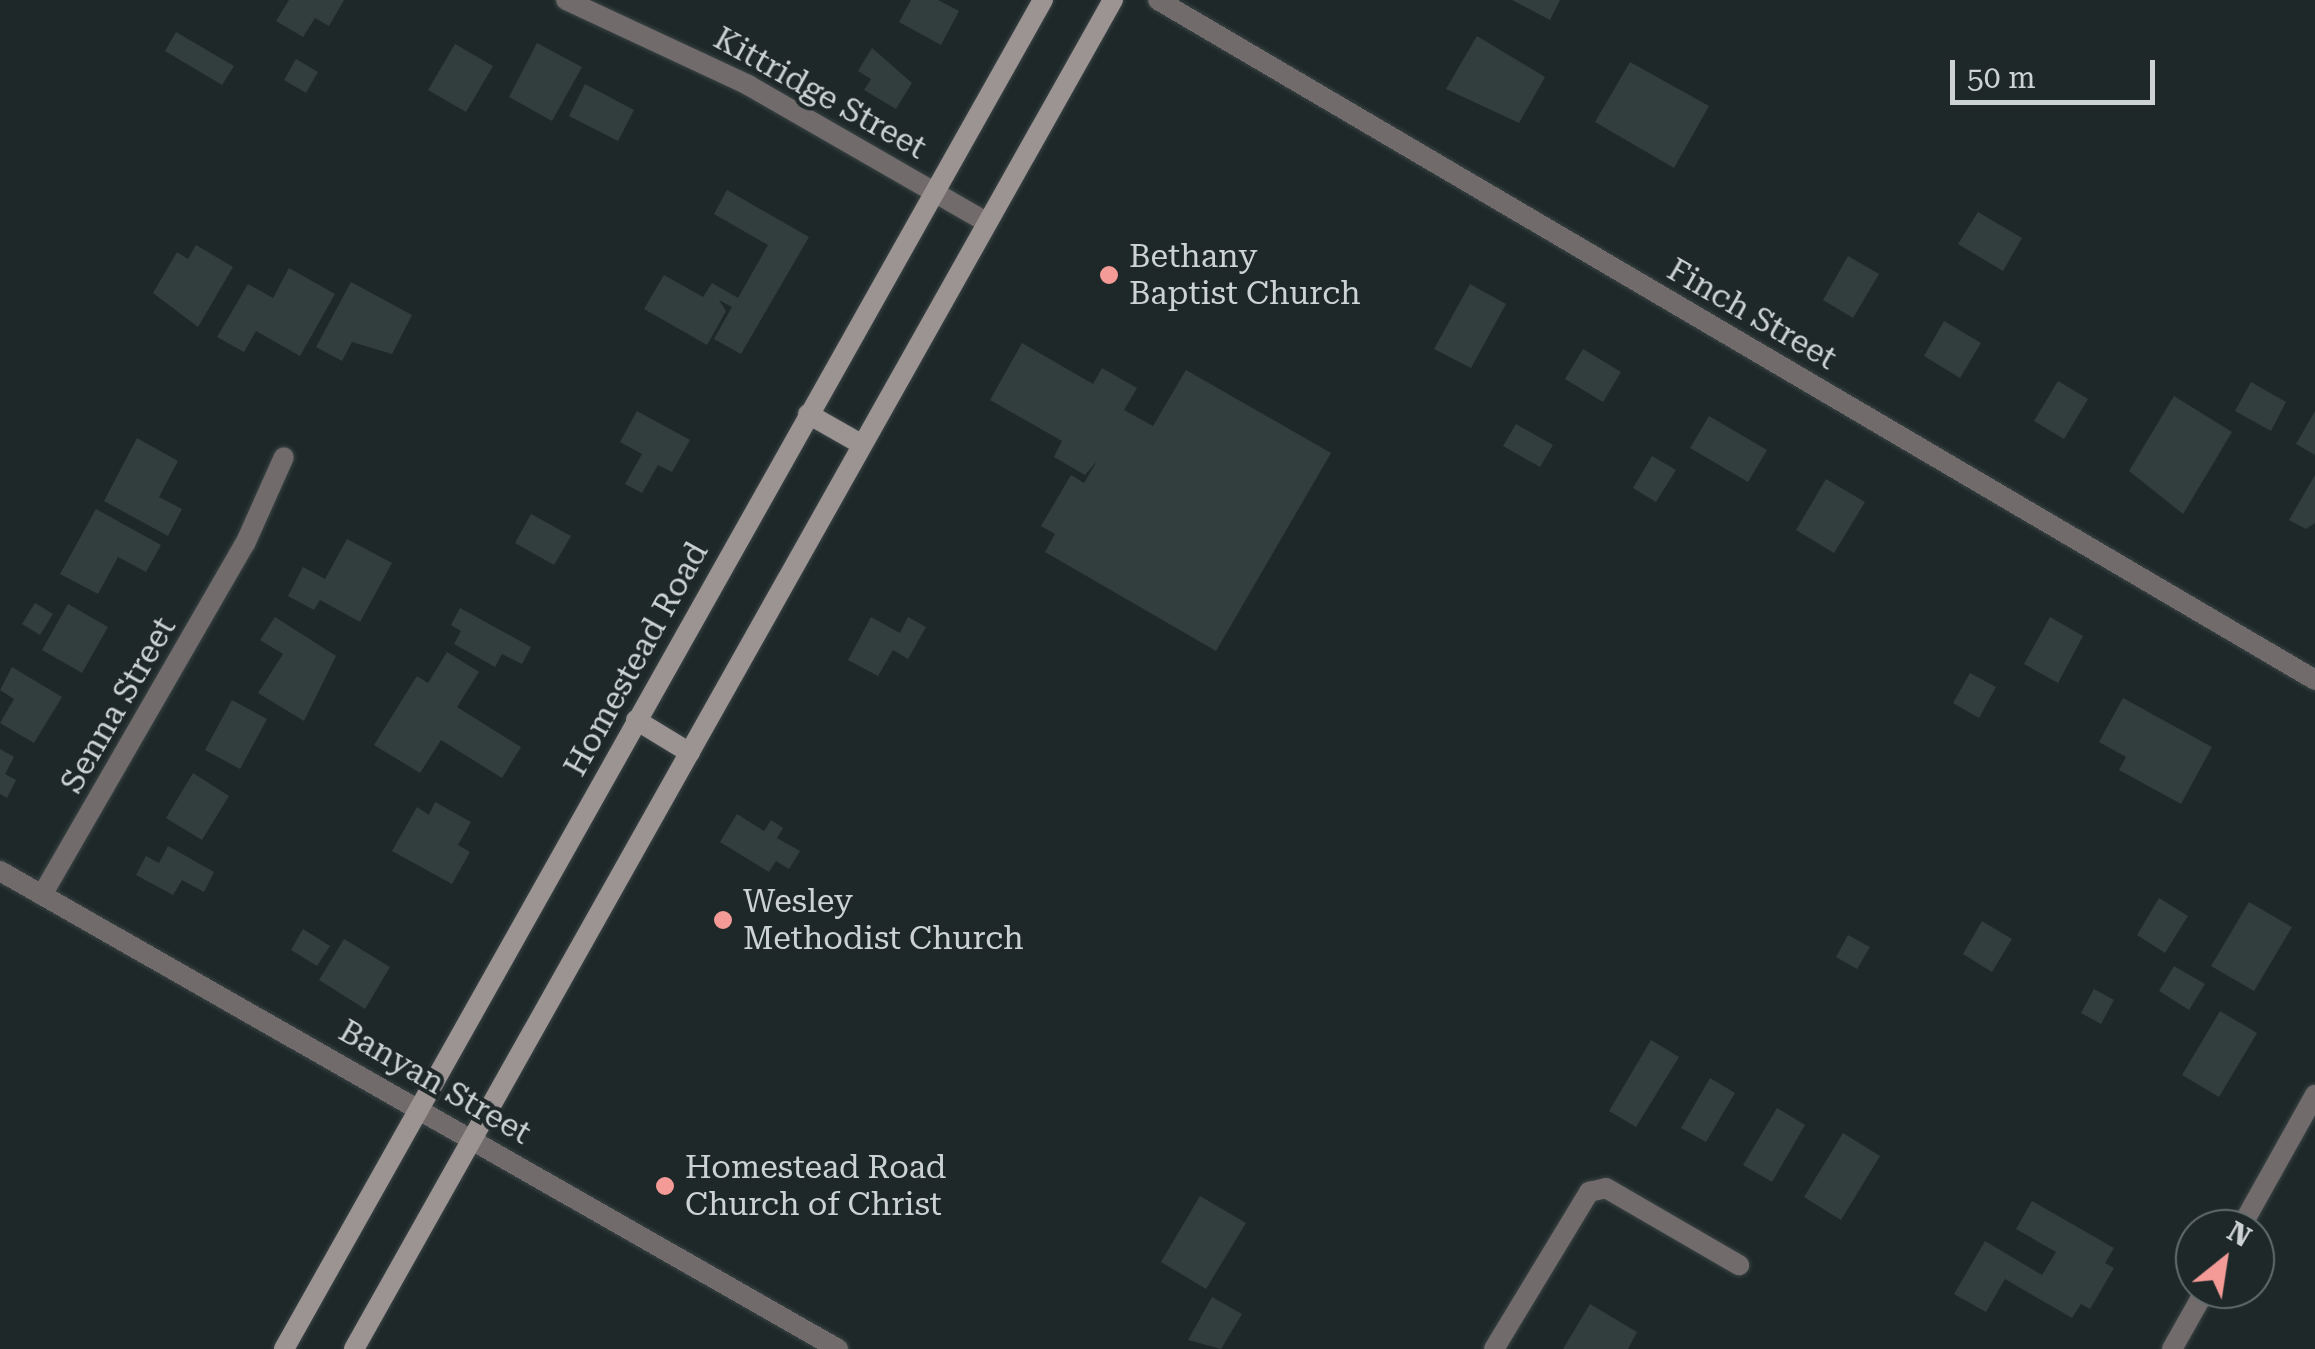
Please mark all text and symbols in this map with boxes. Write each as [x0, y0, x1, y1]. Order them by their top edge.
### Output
street label: Kittridge Street [707, 19, 933, 167]
scale bar [1955, 40, 2160, 102]
text: 50 m [1967, 60, 2036, 95]
place label: Bethany Baptist Church [1129, 238, 1361, 313]
street label: Finch Street [1661, 250, 1843, 378]
marker: Bethany Baptist Church [1098, 264, 1120, 286]
street label: Homestead Road [556, 535, 716, 783]
street label: Senna Street [52, 610, 184, 800]
place label: Wesley Methodist Church [743, 883, 1024, 958]
marker: Wesley Methodist Church [712, 909, 734, 931]
street label: Banyan Street [332, 1012, 538, 1152]
place label: Homestead Road Church of Christ [685, 1149, 946, 1224]
marker: Homestead Road Church of Christ [654, 1175, 676, 1197]
north arrow [2175, 1209, 2275, 1309]
text: N [2222, 1215, 2257, 1254]

